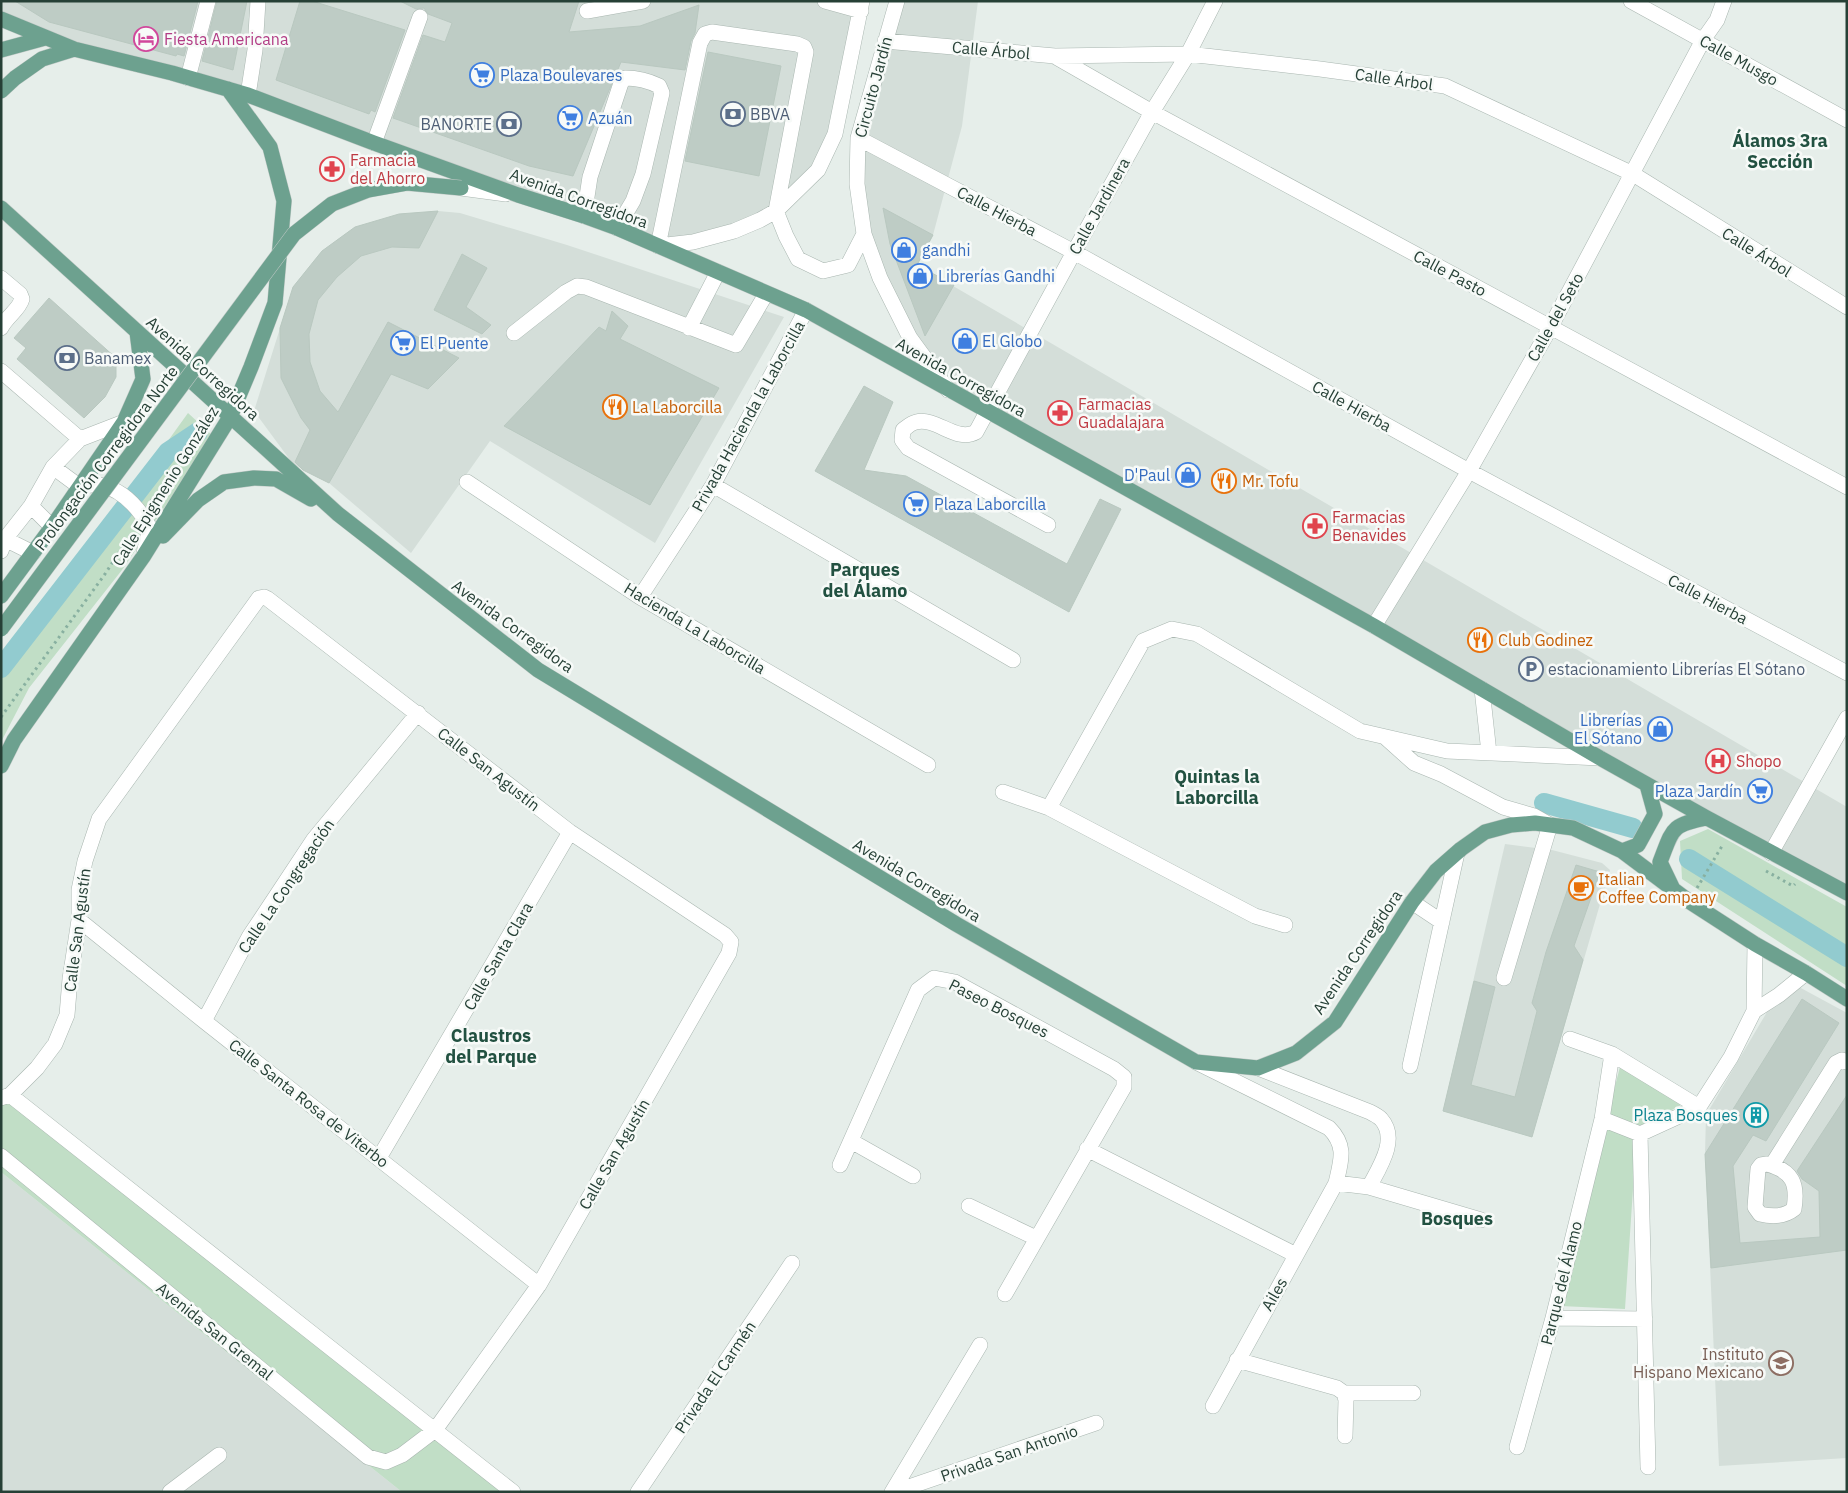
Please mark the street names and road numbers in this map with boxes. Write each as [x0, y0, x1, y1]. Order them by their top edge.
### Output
street label: Calle Musgo [1696, 30, 1782, 90]
street label: Circuito Jardín [850, 34, 896, 140]
street label: Calle Árbol [951, 36, 1031, 63]
street label: Calle Árbol [1354, 63, 1434, 94]
street label: Calle Jardinera [1064, 154, 1134, 258]
street label: Avenida Corregidora [507, 164, 651, 232]
street label: Calle Hierba [954, 182, 1041, 241]
street label: Calle Árbol [1718, 222, 1796, 281]
street label: Calle Pasto [1410, 245, 1490, 301]
street label: Calle del Seto [1522, 269, 1588, 365]
street label: Avenida Corregidora [142, 312, 264, 424]
street label: Privada Hacienda la Laborcilla [687, 317, 809, 515]
street label: Avenida Corregidora [893, 333, 1030, 421]
street label: Prolongación Corregidora Norte [30, 361, 182, 554]
street label: Calle Hierba [1309, 376, 1395, 436]
street label: Calle Epigmenio González [108, 402, 222, 570]
street label: Calle Hierba [1665, 570, 1752, 629]
street label: Avenida Corregidora [448, 575, 578, 677]
street label: Hacienda La Laborcilla [621, 578, 770, 678]
street label: Calle San Agustín [434, 723, 544, 815]
street label: Calle La Congregación [234, 815, 338, 957]
street label: Avenida Corregidora [849, 834, 985, 926]
street label: Calle San Agustín [59, 867, 95, 993]
street label: Avenida Corregidora [1308, 886, 1406, 1018]
street label: Calle Santa Clara [459, 898, 537, 1014]
street label: Paseo Bosques [946, 974, 1052, 1042]
street label: Calle Santa Rosa de Viterbo [225, 1034, 393, 1172]
street label: Calle San Agustín [574, 1095, 654, 1213]
street label: Parque del Álamo [1535, 1219, 1586, 1347]
street label: Ailes [1257, 1274, 1291, 1314]
street label: Avenida San Gremal [153, 1278, 277, 1384]
street label: Privada El Carmén [670, 1317, 760, 1437]
street label: Privada San Antonio [938, 1420, 1080, 1486]

